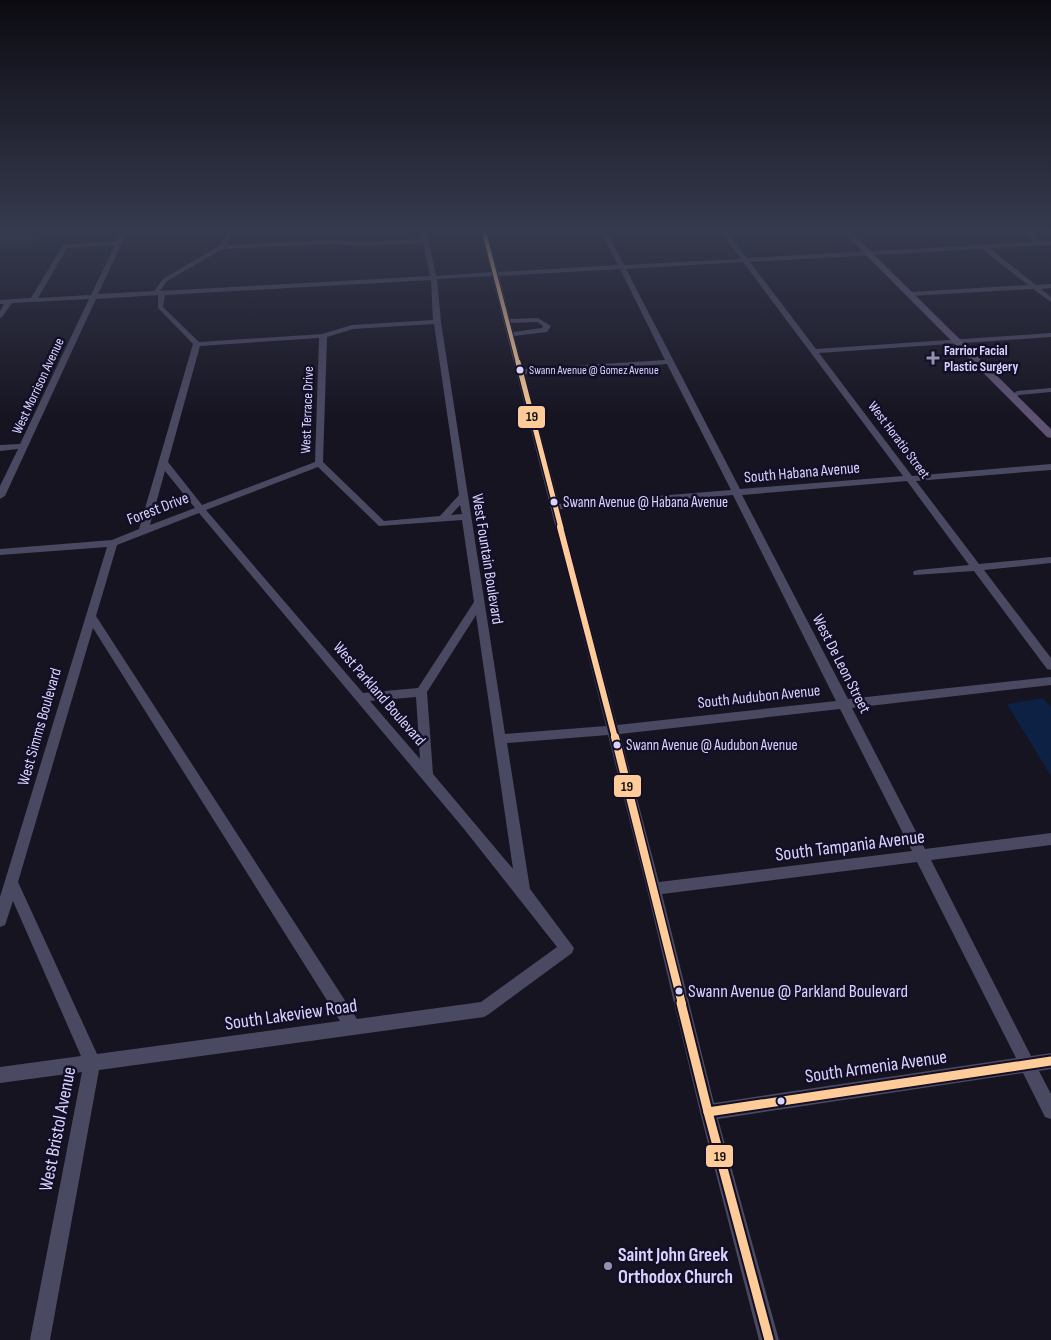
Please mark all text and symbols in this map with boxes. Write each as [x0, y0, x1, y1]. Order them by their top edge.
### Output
street label: West Morrison Avenue [8, 335, 68, 437]
place label: Farrior Facial Plastic Surgery [944, 342, 1019, 375]
marker: Farrior Facial Plastic Surgery [926, 351, 940, 365]
place label: Swann Avenue @ Gomez Avenue [529, 363, 659, 378]
marker: Swann Avenue @ Gomez Avenue [515, 365, 525, 375]
street label: West Terrace Drive [297, 366, 317, 454]
street label: West Horatio Street [864, 398, 934, 482]
line badge: 19 [517, 405, 546, 429]
text: 19 [526, 408, 538, 425]
street label: South Habana Avenue [743, 458, 861, 488]
street label: Forest Drive [125, 489, 191, 529]
street label: West Fountain Boulevard [467, 492, 507, 626]
place label: Swann Avenue @ Habana Avenue [563, 493, 728, 512]
marker: Swann Avenue @ Habana Avenue [549, 497, 559, 507]
street label: West De Leon Street [808, 611, 874, 717]
street label: West Parkland Boulevard [329, 638, 429, 750]
street label: West Simms Boulevard [14, 666, 66, 788]
street label: South Audubon Avenue [697, 681, 821, 713]
place label: Swann Avenue @ Audubon Avenue [626, 736, 797, 755]
marker: Swann Avenue @ Audubon Avenue [612, 740, 622, 750]
line badge: 19 [613, 774, 642, 798]
text: 19 [621, 778, 633, 795]
street label: South Tampania Avenue [774, 825, 926, 867]
place label: Swann Avenue @ Parkland Boulevard [688, 981, 908, 1002]
marker: Swann Avenue @ Parkland Boulevard [674, 986, 684, 996]
street label: South Lakeview Road [223, 994, 359, 1036]
street label: South Armenia Avenue [804, 1046, 948, 1088]
street label: West Bristol Avenue [35, 1065, 81, 1193]
unlabelled marker [776, 1096, 786, 1106]
line badge: 19 [705, 1144, 734, 1168]
text: 19 [714, 1148, 726, 1165]
place label: Saint John Greek Orthodox Church [618, 1244, 733, 1289]
marker: Saint John Greek Orthodox Church [602, 1260, 614, 1272]

